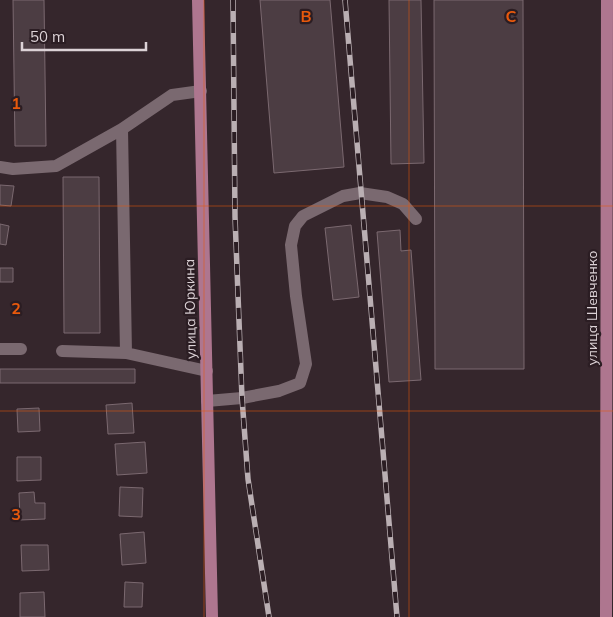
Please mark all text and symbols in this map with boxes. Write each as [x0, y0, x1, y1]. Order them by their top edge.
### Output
text: B [300, 6, 312, 26]
text: C [506, 6, 517, 26]
scale bar [22, 20, 146, 52]
text: 50 m [30, 27, 65, 46]
text: 1 [11, 93, 21, 113]
street label: улица Шевченко [583, 251, 601, 365]
street label: улица Юркина [180, 259, 200, 359]
text: 2 [11, 298, 21, 318]
text: 3 [11, 504, 21, 524]

